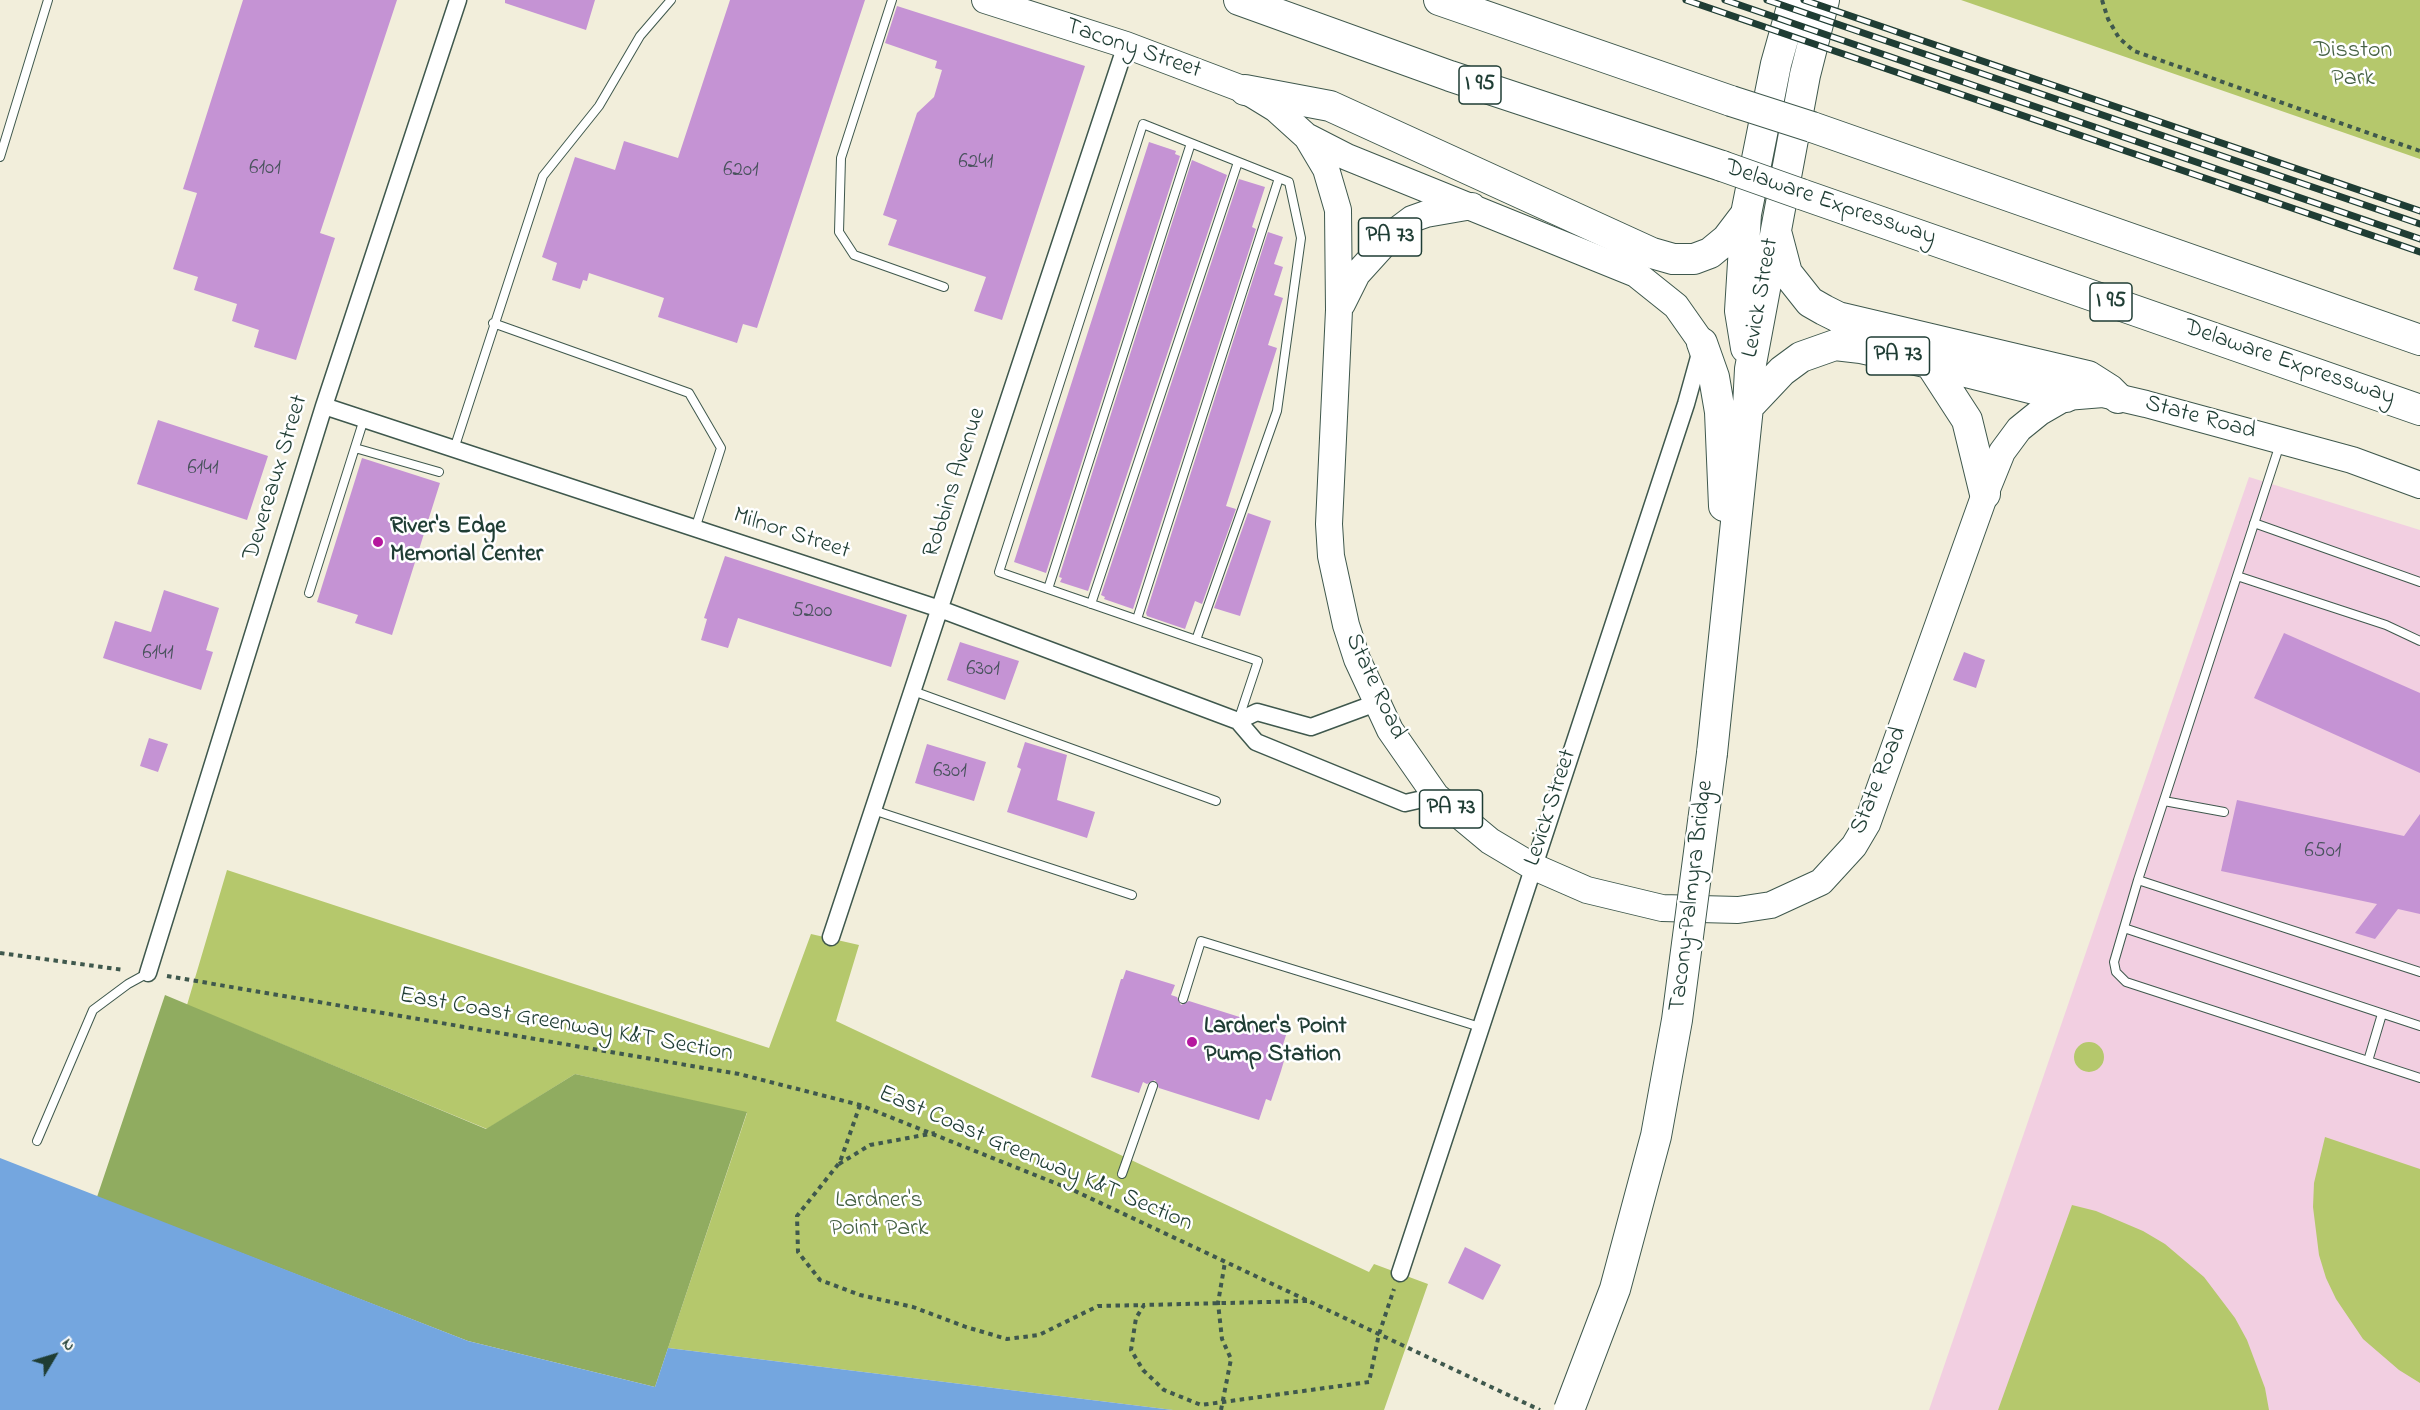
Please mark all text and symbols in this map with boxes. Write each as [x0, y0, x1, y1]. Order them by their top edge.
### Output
street label: Tacony Street [1061, 13, 1205, 87]
park label: Disston Park [2314, 38, 2392, 94]
road number: I 95 [1459, 66, 1501, 104]
house number: 6241 [958, 151, 994, 177]
street label: Delaware Expressway [1721, 154, 1939, 254]
house number: 6101 [249, 157, 281, 183]
house number: 6201 [723, 159, 759, 185]
road number: PA 73 [1358, 218, 1422, 256]
street label: Levick Street [1737, 236, 1787, 360]
road number: I 95 [2090, 283, 2132, 321]
street label: Delaware Expressway [2180, 314, 2398, 414]
road number: PA 73 [1866, 337, 1930, 375]
street label: State Road [2141, 390, 2259, 448]
street label: Devereaux Street [238, 392, 316, 564]
street label: Robbins Avenue [918, 404, 994, 562]
house number: 6141 [187, 457, 219, 483]
street label: Milnor Street [729, 503, 853, 567]
place label: River's Edge Memorial Center [390, 514, 543, 570]
marker: River's Edge Memorial Center [371, 535, 385, 549]
house number: 5200 [792, 600, 832, 626]
street label: State Road [1337, 630, 1411, 744]
house number: 6141 [142, 642, 174, 668]
house number: 6301 [966, 658, 1000, 684]
street label: State Road [1845, 723, 1915, 839]
street label: Levick Street [1520, 746, 1584, 870]
house number: 6301 [933, 760, 967, 786]
street label: Tacony–Palmyra Bridge [1665, 779, 1721, 1013]
road number: PA 73 [1420, 790, 1482, 828]
house number: 6501 [2304, 840, 2342, 866]
street label: East Coast Greenway K&T Section [397, 982, 735, 1070]
place label: Lardner's Point Pump Station [1204, 1014, 1347, 1070]
marker: Lardner's Point Pump Station [1185, 1035, 1199, 1049]
street label: East Coast Greenway K&T Section [874, 1081, 1196, 1239]
park label: Lardner's Point Park [830, 1188, 928, 1244]
north arrow [24, 1326, 84, 1386]
text: N [55, 1333, 81, 1357]

